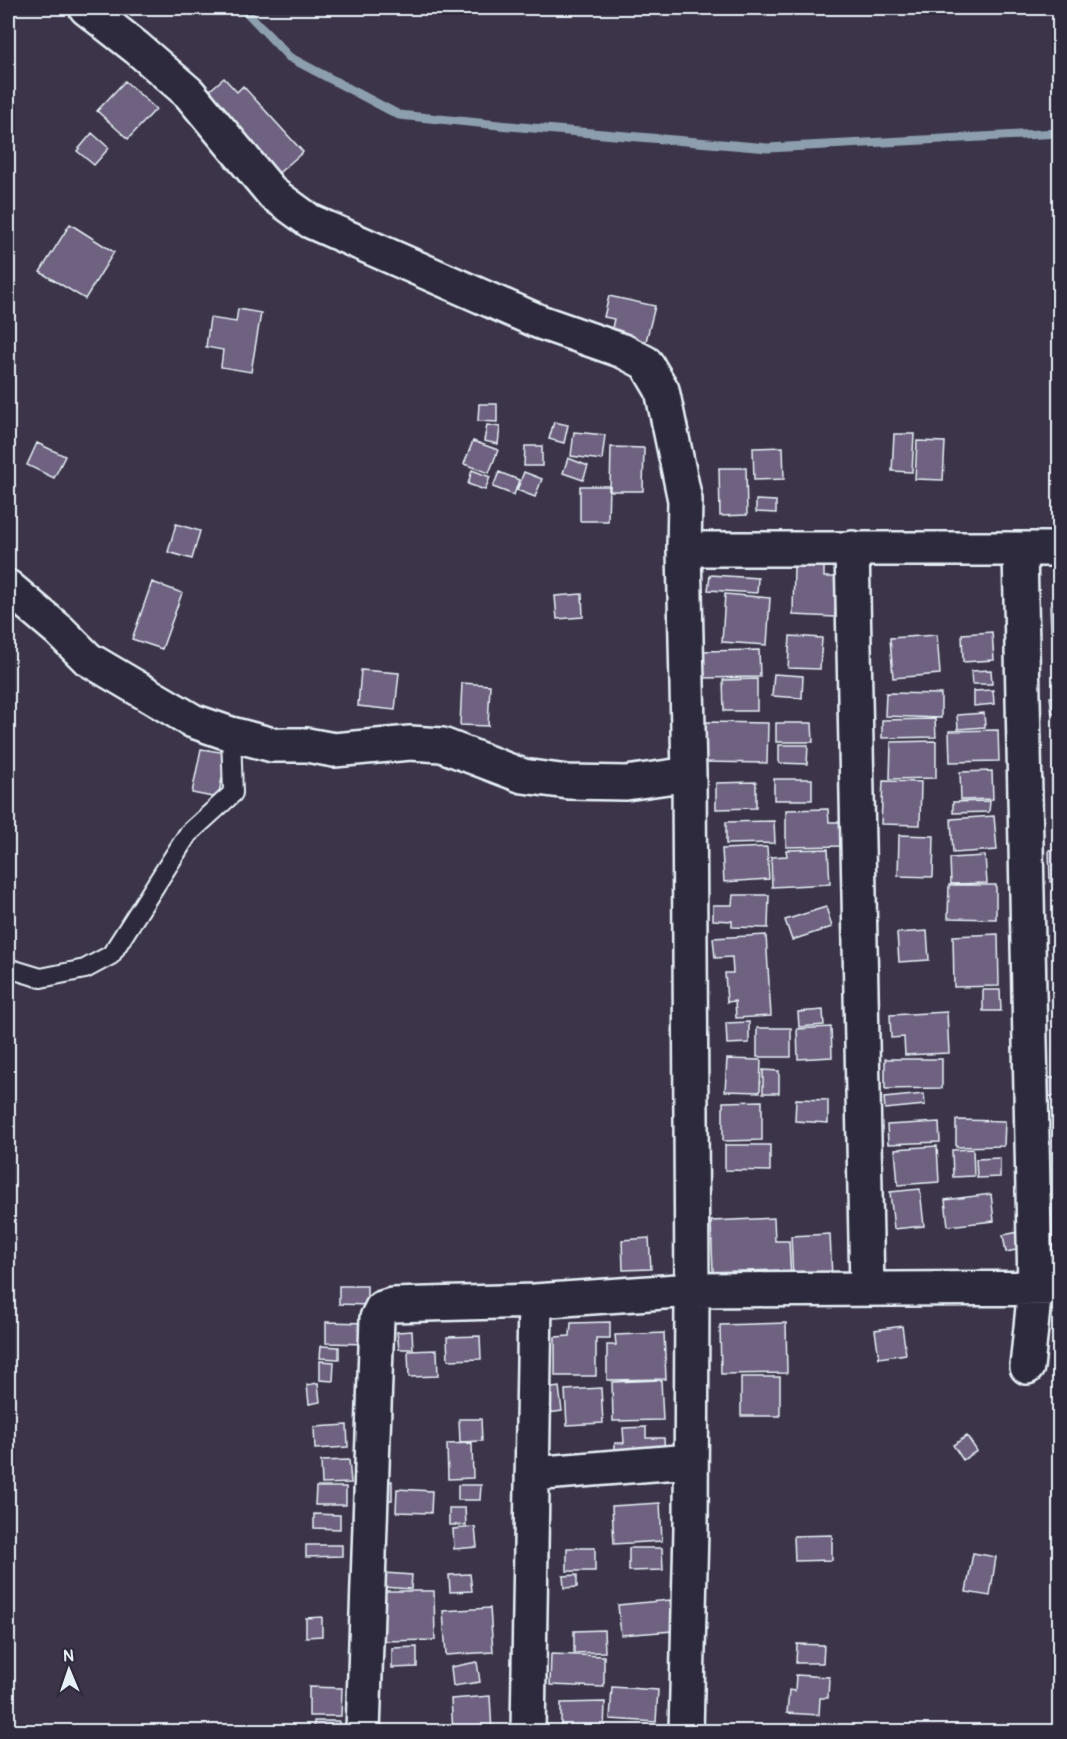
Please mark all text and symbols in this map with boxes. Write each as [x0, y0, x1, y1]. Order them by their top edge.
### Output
north arrow [39, 1640, 99, 1700]
text: N [63, 1646, 74, 1666]

